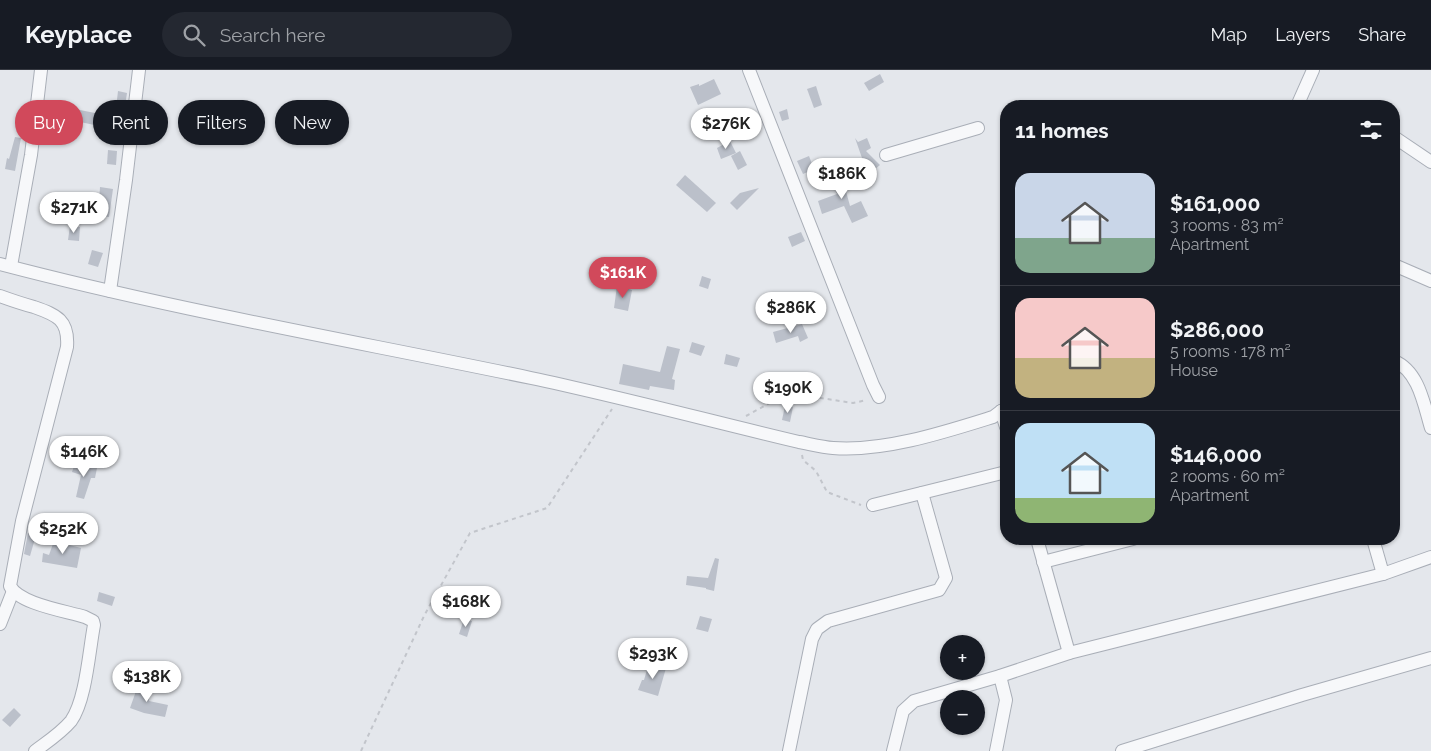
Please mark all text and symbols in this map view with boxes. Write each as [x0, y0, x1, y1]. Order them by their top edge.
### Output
search box [162, 12, 512, 57]
text: Keyplace [25, 20, 132, 49]
icon: search [180, 21, 208, 49]
text: Search here [220, 24, 325, 46]
text: Map [1211, 24, 1247, 45]
text: Layers [1275, 24, 1330, 45]
text: Share [1358, 24, 1406, 45]
chip: Buy [15, 100, 83, 145]
chip: Rent [93, 100, 168, 145]
chip: Filters [178, 100, 265, 145]
chip: New [275, 100, 349, 145]
pin: $276K [691, 108, 761, 150]
text: $276K [702, 114, 750, 133]
icon: filters [1357, 116, 1385, 144]
text: 11 homes [1015, 118, 1109, 143]
pin: $186K [807, 158, 877, 200]
text: $186K [818, 164, 866, 183]
pin: $271K [39, 191, 109, 234]
text: $161,000 [1170, 191, 1260, 216]
icon: home [1055, 193, 1115, 253]
text: $271K [51, 198, 97, 217]
text: 3 rooms · 83 m² [1170, 216, 1284, 235]
text: Apartment [1170, 235, 1249, 254]
pin: $161K [588, 256, 658, 299]
text: $161K [600, 263, 646, 282]
pin: $286K [756, 292, 826, 334]
text: $286K [766, 298, 816, 317]
text: $286,000 [1170, 317, 1264, 342]
icon: home [1055, 318, 1115, 378]
text: 5 rooms · 178 m² [1170, 342, 1291, 361]
text: House [1170, 361, 1218, 380]
pin: $190K [753, 372, 823, 414]
text: $190K [764, 378, 812, 397]
pin: $146K [49, 436, 119, 478]
text: $146K [60, 442, 108, 461]
text: $146,000 [1170, 442, 1262, 467]
icon: home [1055, 443, 1115, 503]
text: 2 rooms · 60 m² [1170, 467, 1285, 486]
text: Apartment [1170, 486, 1249, 505]
pin: $252K [28, 512, 98, 555]
text: $252K [39, 519, 87, 538]
pin: $168K [431, 586, 501, 628]
text: $168K [442, 592, 490, 611]
map controls [940, 635, 985, 735]
button: + [940, 635, 985, 680]
pin: $293K [618, 638, 688, 680]
text: $293K [629, 644, 677, 663]
pin: $138K [112, 660, 182, 703]
text: $138K [123, 667, 171, 686]
button: − [940, 690, 985, 735]

